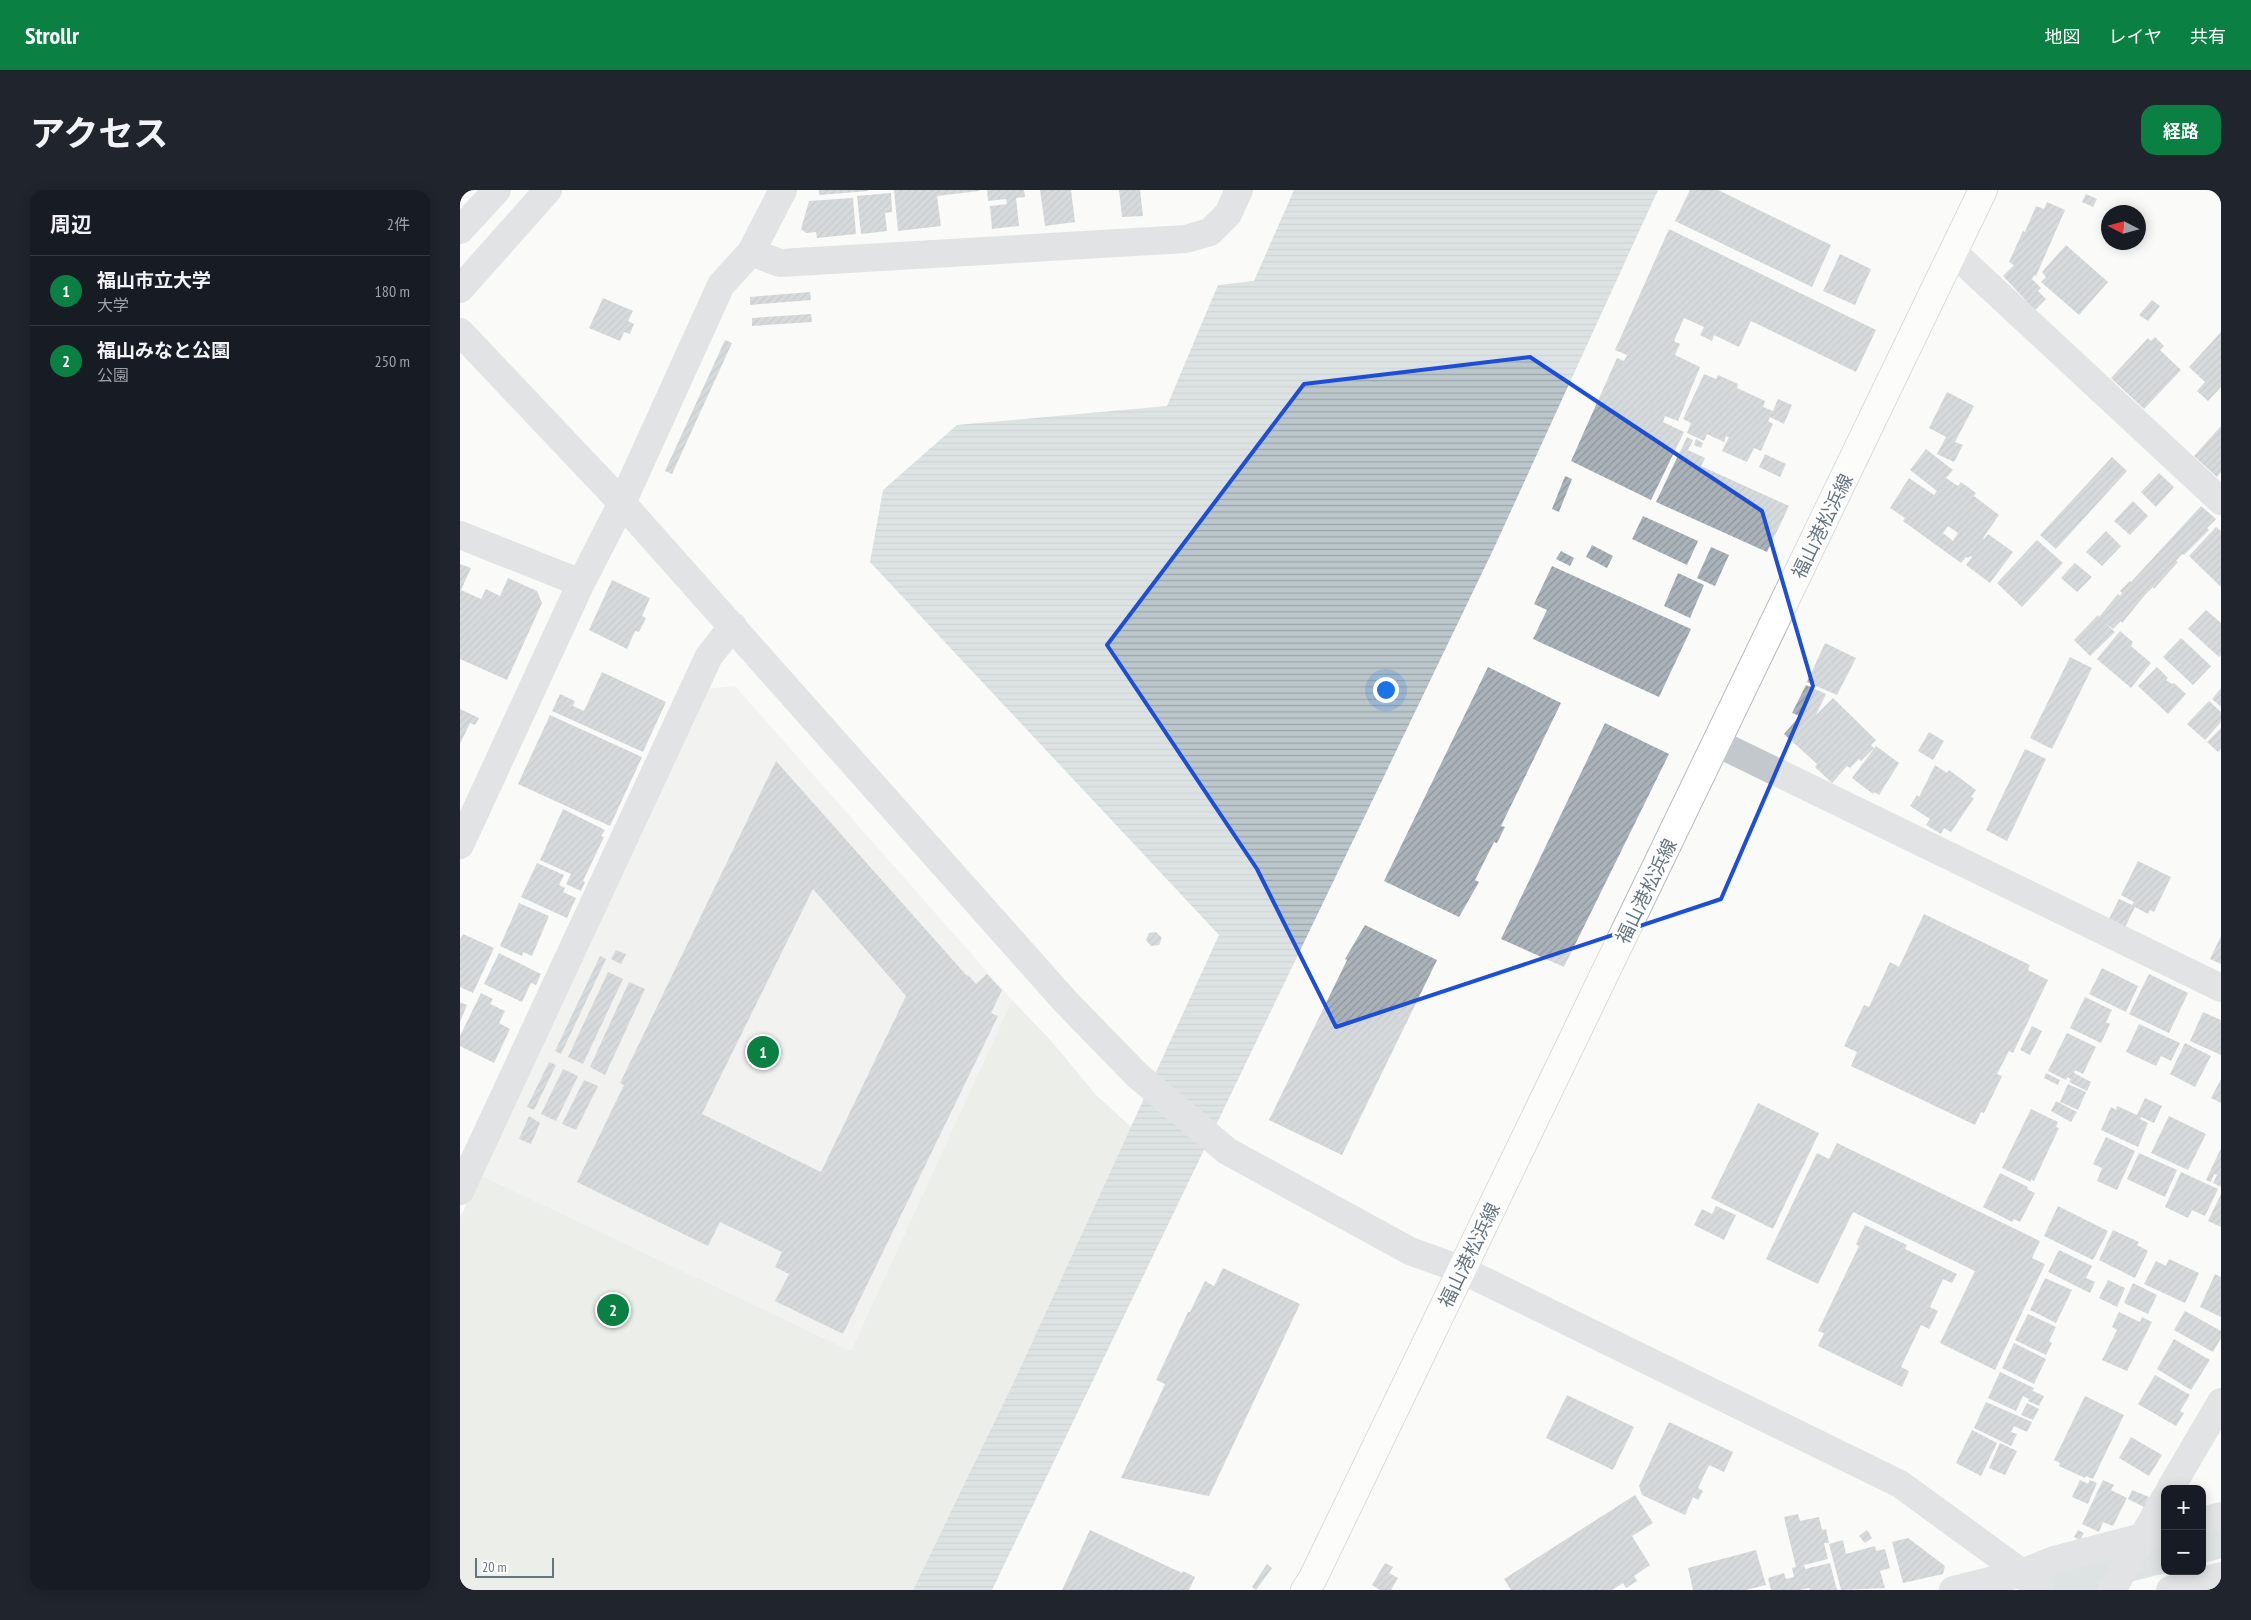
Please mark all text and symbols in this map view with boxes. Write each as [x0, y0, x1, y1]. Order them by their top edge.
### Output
text: Strollr [25, 20, 79, 51]
text: 地図 [2045, 25, 2081, 48]
text: レイヤ [2109, 25, 2162, 48]
text: 共有 [2190, 25, 2226, 48]
button: 経路 [2141, 105, 2221, 155]
text: アクセス [30, 110, 168, 156]
north arrow [2101, 205, 2146, 250]
text: 周辺 [50, 211, 92, 238]
text: 2件 [387, 214, 410, 234]
text: 福山市立大学 [97, 268, 211, 292]
text: 1 [62, 281, 70, 301]
text: 180 m [375, 281, 410, 301]
text: 大学 [97, 295, 129, 315]
text: 福山みなと公園 [97, 338, 230, 362]
text: 2 [62, 351, 70, 371]
text: 250 m [375, 351, 410, 371]
text: 公園 [97, 365, 129, 385]
street label: 福山港松浜線 [1786, 470, 1858, 582]
your location [1373, 677, 1399, 703]
street label: 福山港松浜線 [1610, 835, 1682, 947]
pin: 1 [747, 1033, 779, 1071]
street label: 福山港松浜線 [1433, 1199, 1505, 1311]
pin: 2 [597, 1291, 629, 1329]
map controls [2161, 1485, 2206, 1575]
button: + [2161, 1485, 2206, 1530]
button: − [2161, 1530, 2206, 1575]
scale bar [475, 1555, 554, 1578]
text: 20 m [482, 1558, 507, 1576]

